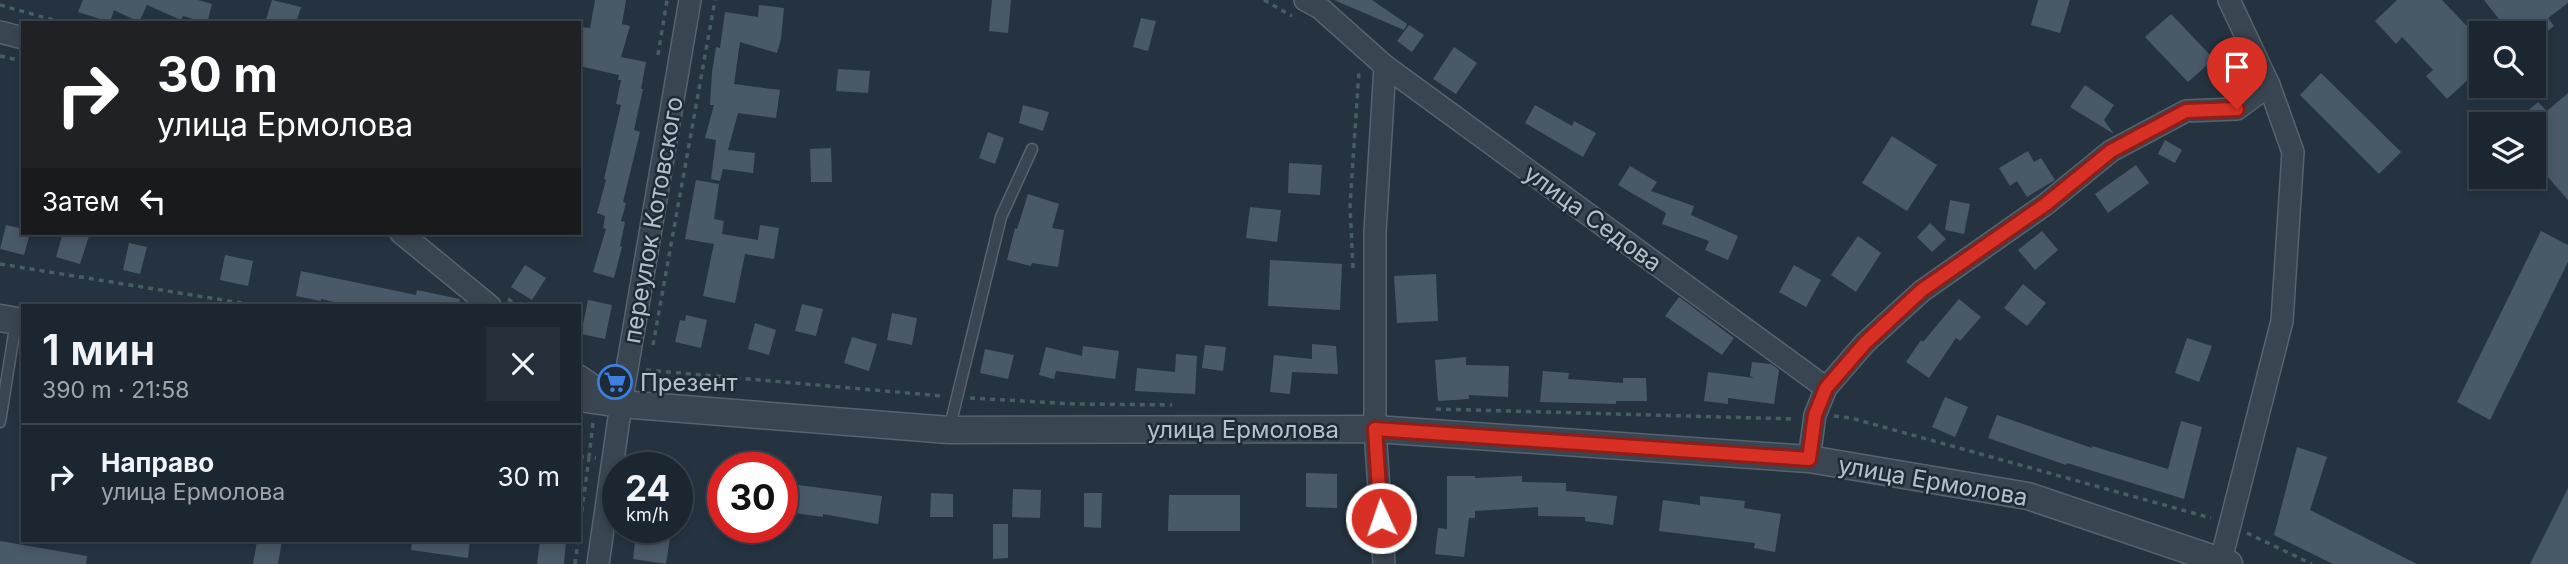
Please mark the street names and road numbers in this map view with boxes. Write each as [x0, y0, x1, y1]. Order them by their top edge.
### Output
street label: переулок Котовского [617, 94, 689, 346]
street label: улица Седова [1519, 158, 1667, 278]
street label: улица Ермолова [1147, 415, 1339, 444]
street label: улица Ермолова [1836, 450, 2030, 512]

